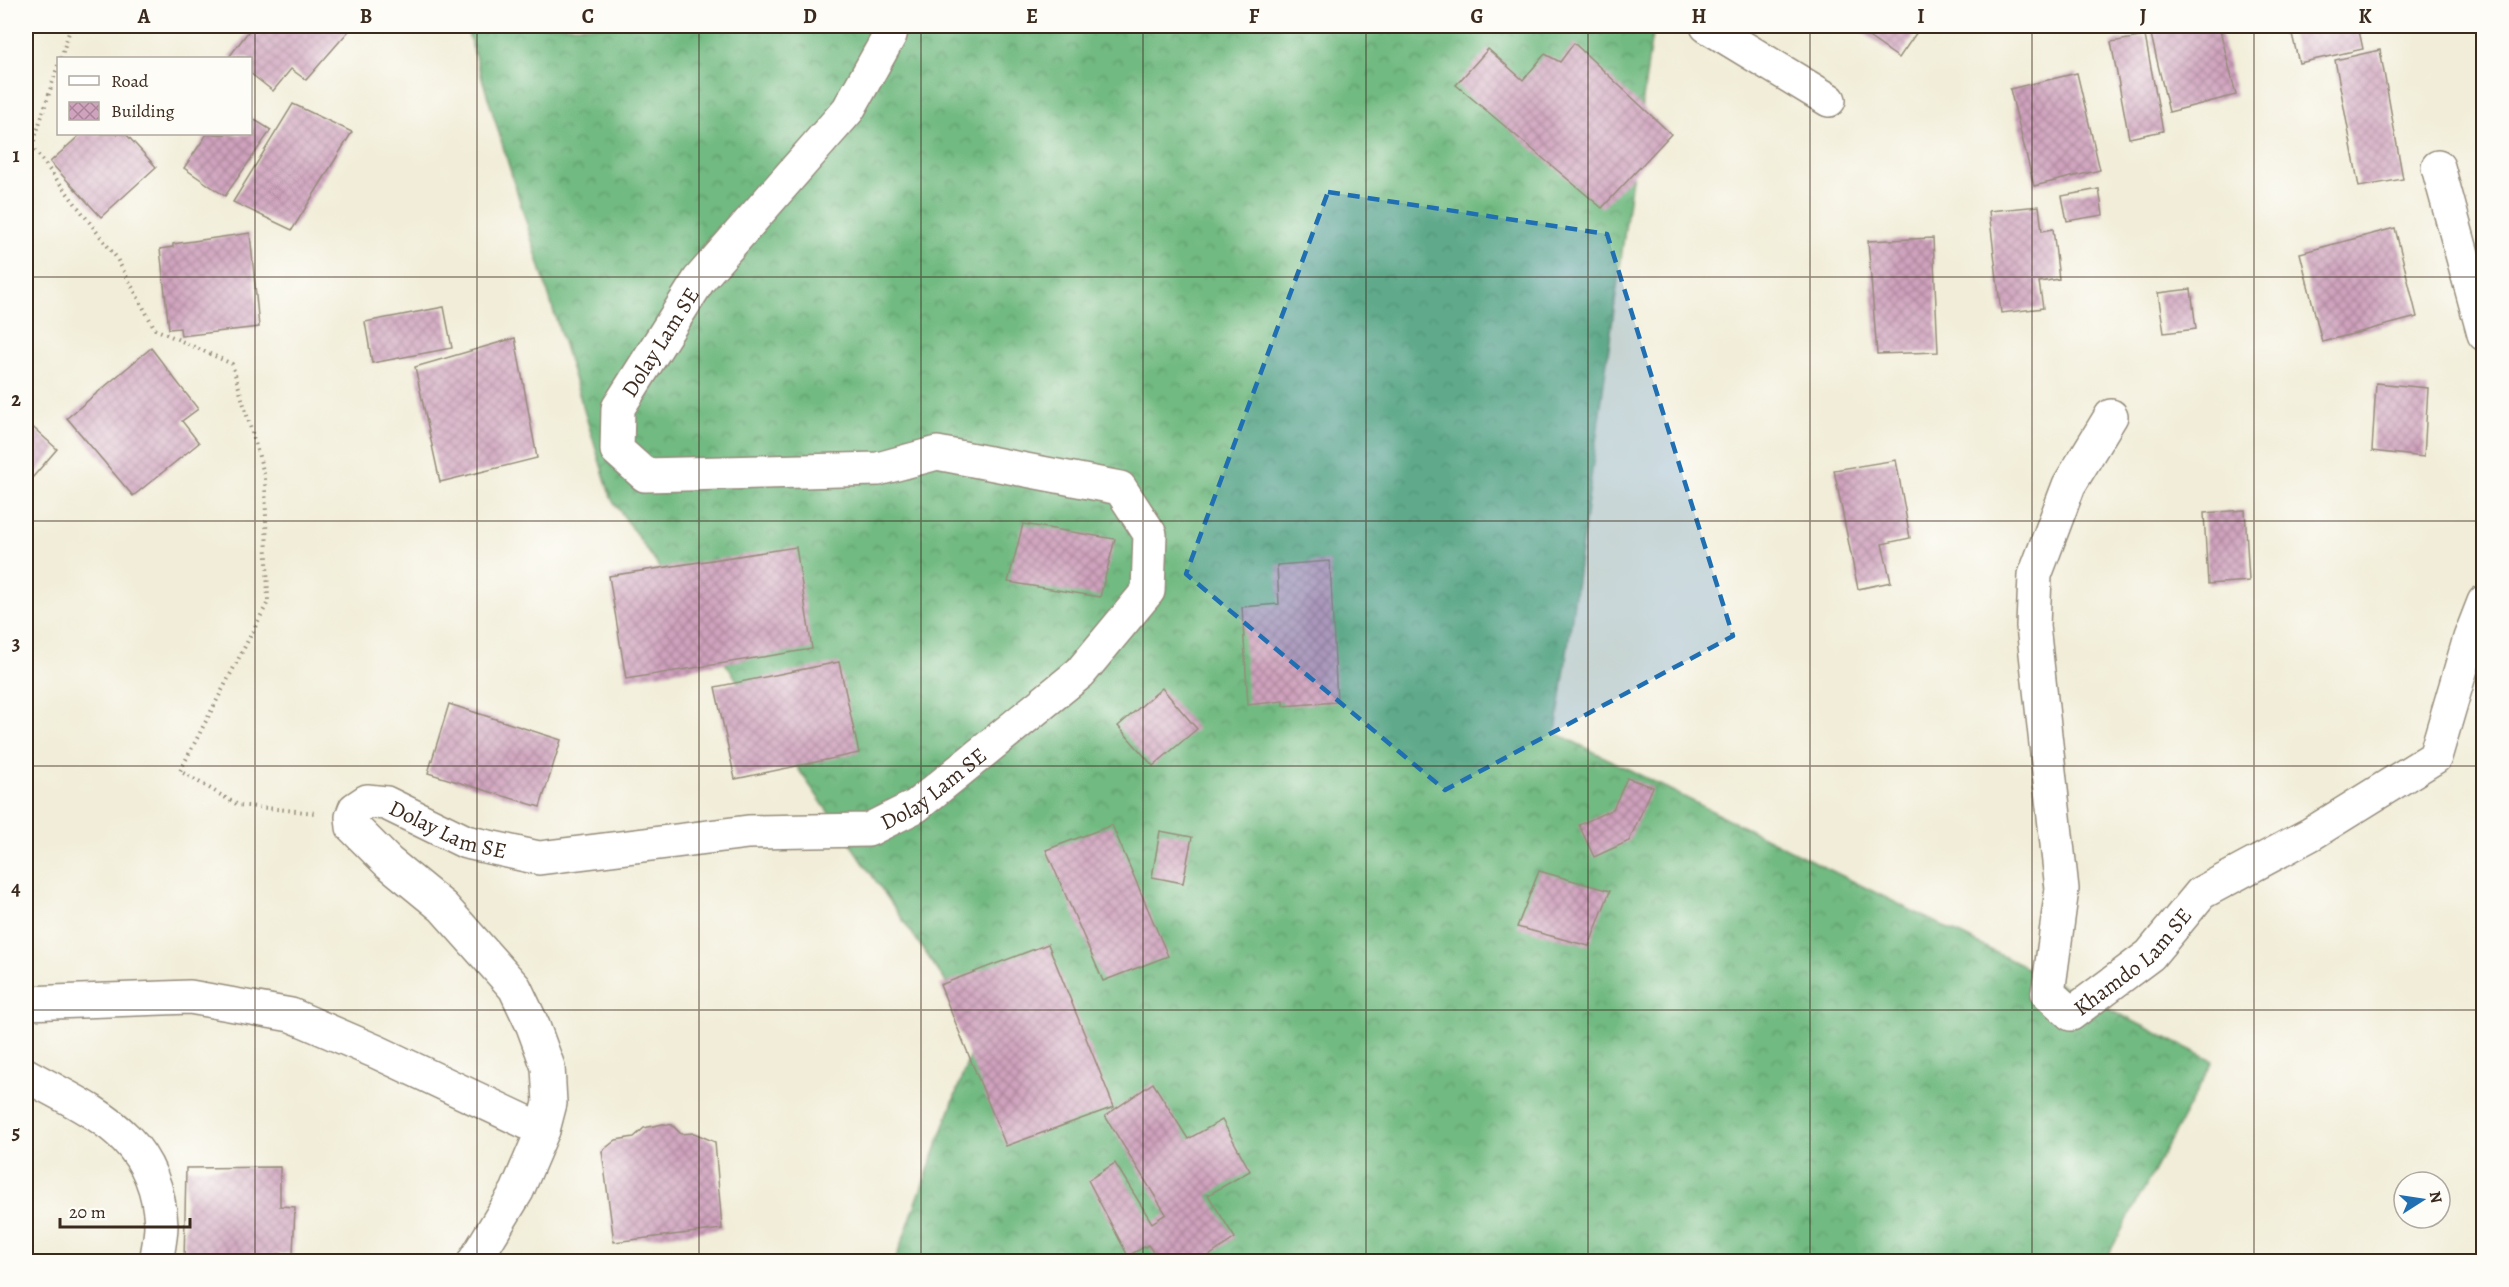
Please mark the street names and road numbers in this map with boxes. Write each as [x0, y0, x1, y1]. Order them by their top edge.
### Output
street label: Dolay Lam SE [615, 282, 707, 403]
street label: Dolay Lam SE [875, 741, 993, 837]
street label: Dolay Lam SE [384, 793, 509, 866]
street label: Khamdo Lam SE [2068, 902, 2199, 1023]

